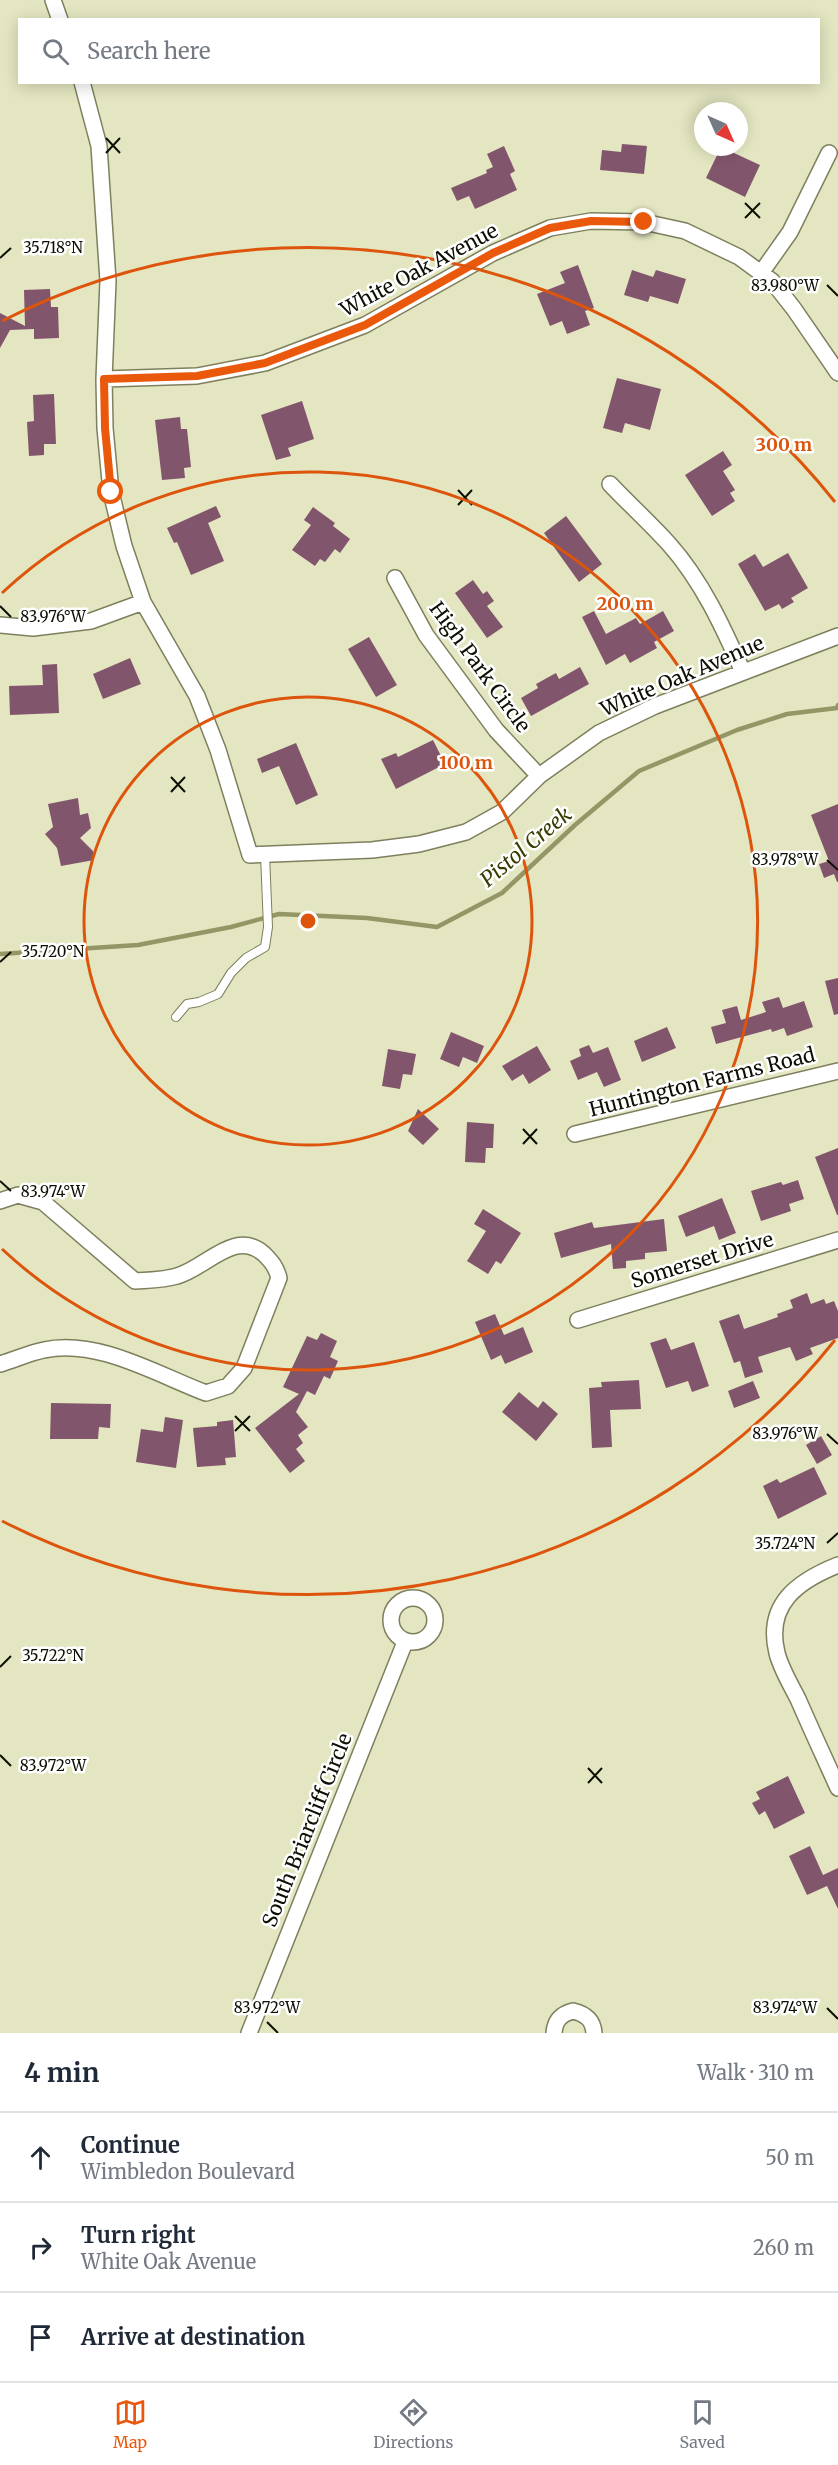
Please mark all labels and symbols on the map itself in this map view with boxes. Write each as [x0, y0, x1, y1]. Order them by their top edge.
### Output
north arrow [694, 102, 748, 156]
route end [630, 208, 656, 234]
street label: White Oak Avenue [335, 217, 502, 322]
text: 35.718°N [23, 238, 83, 257]
text: 83.980°W [751, 276, 820, 295]
text: 300 m [756, 433, 812, 456]
route start [97, 478, 123, 504]
text: 200 m [597, 592, 653, 615]
street label: High Park Circle [425, 596, 536, 737]
text: 83.976°W [20, 607, 87, 626]
street label: White Oak Avenue [595, 630, 767, 722]
text: 100 m [439, 751, 493, 774]
water label: Pistol Creek [475, 800, 577, 893]
text: 83.978°W [752, 850, 819, 869]
centre of rings [298, 911, 318, 931]
text: 35.720°N [22, 942, 85, 961]
street label: Huntington Farms Road [586, 1041, 817, 1122]
text: 83.974°W [21, 1182, 86, 1201]
street label: Somerset Drive [628, 1226, 776, 1293]
text: 83.976°W [752, 1424, 819, 1443]
text: 35.724°N [755, 1534, 816, 1553]
text: 35.722°N [22, 1646, 84, 1665]
street label: South Briarcliff Circle [256, 1729, 357, 1930]
text: 83.972°W [20, 1756, 87, 1775]
text: 83.972°W [234, 1998, 301, 2017]
text: 83.974°W [753, 1998, 818, 2017]

